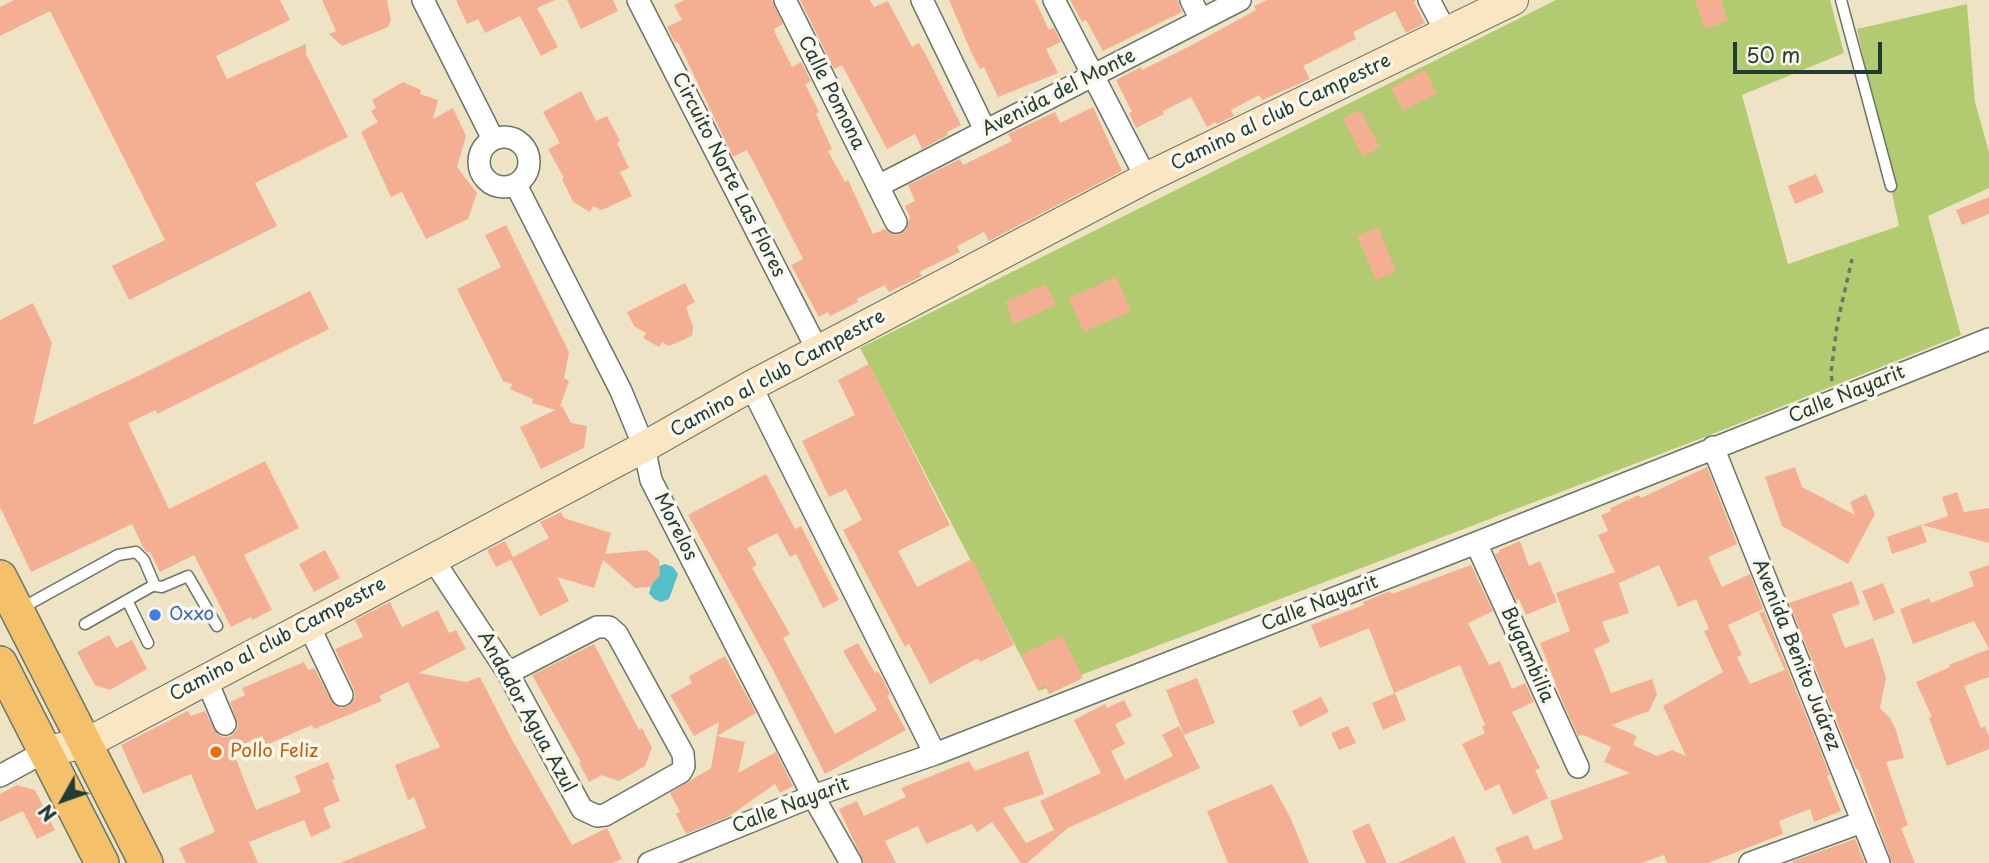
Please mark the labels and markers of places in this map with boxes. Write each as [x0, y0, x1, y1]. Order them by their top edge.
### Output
place label: Oxxo [169, 604, 214, 626]
marker: Oxxo [147, 607, 163, 623]
place label: Pollo Feliz [230, 741, 318, 763]
marker: Pollo Feliz [208, 744, 224, 760]

